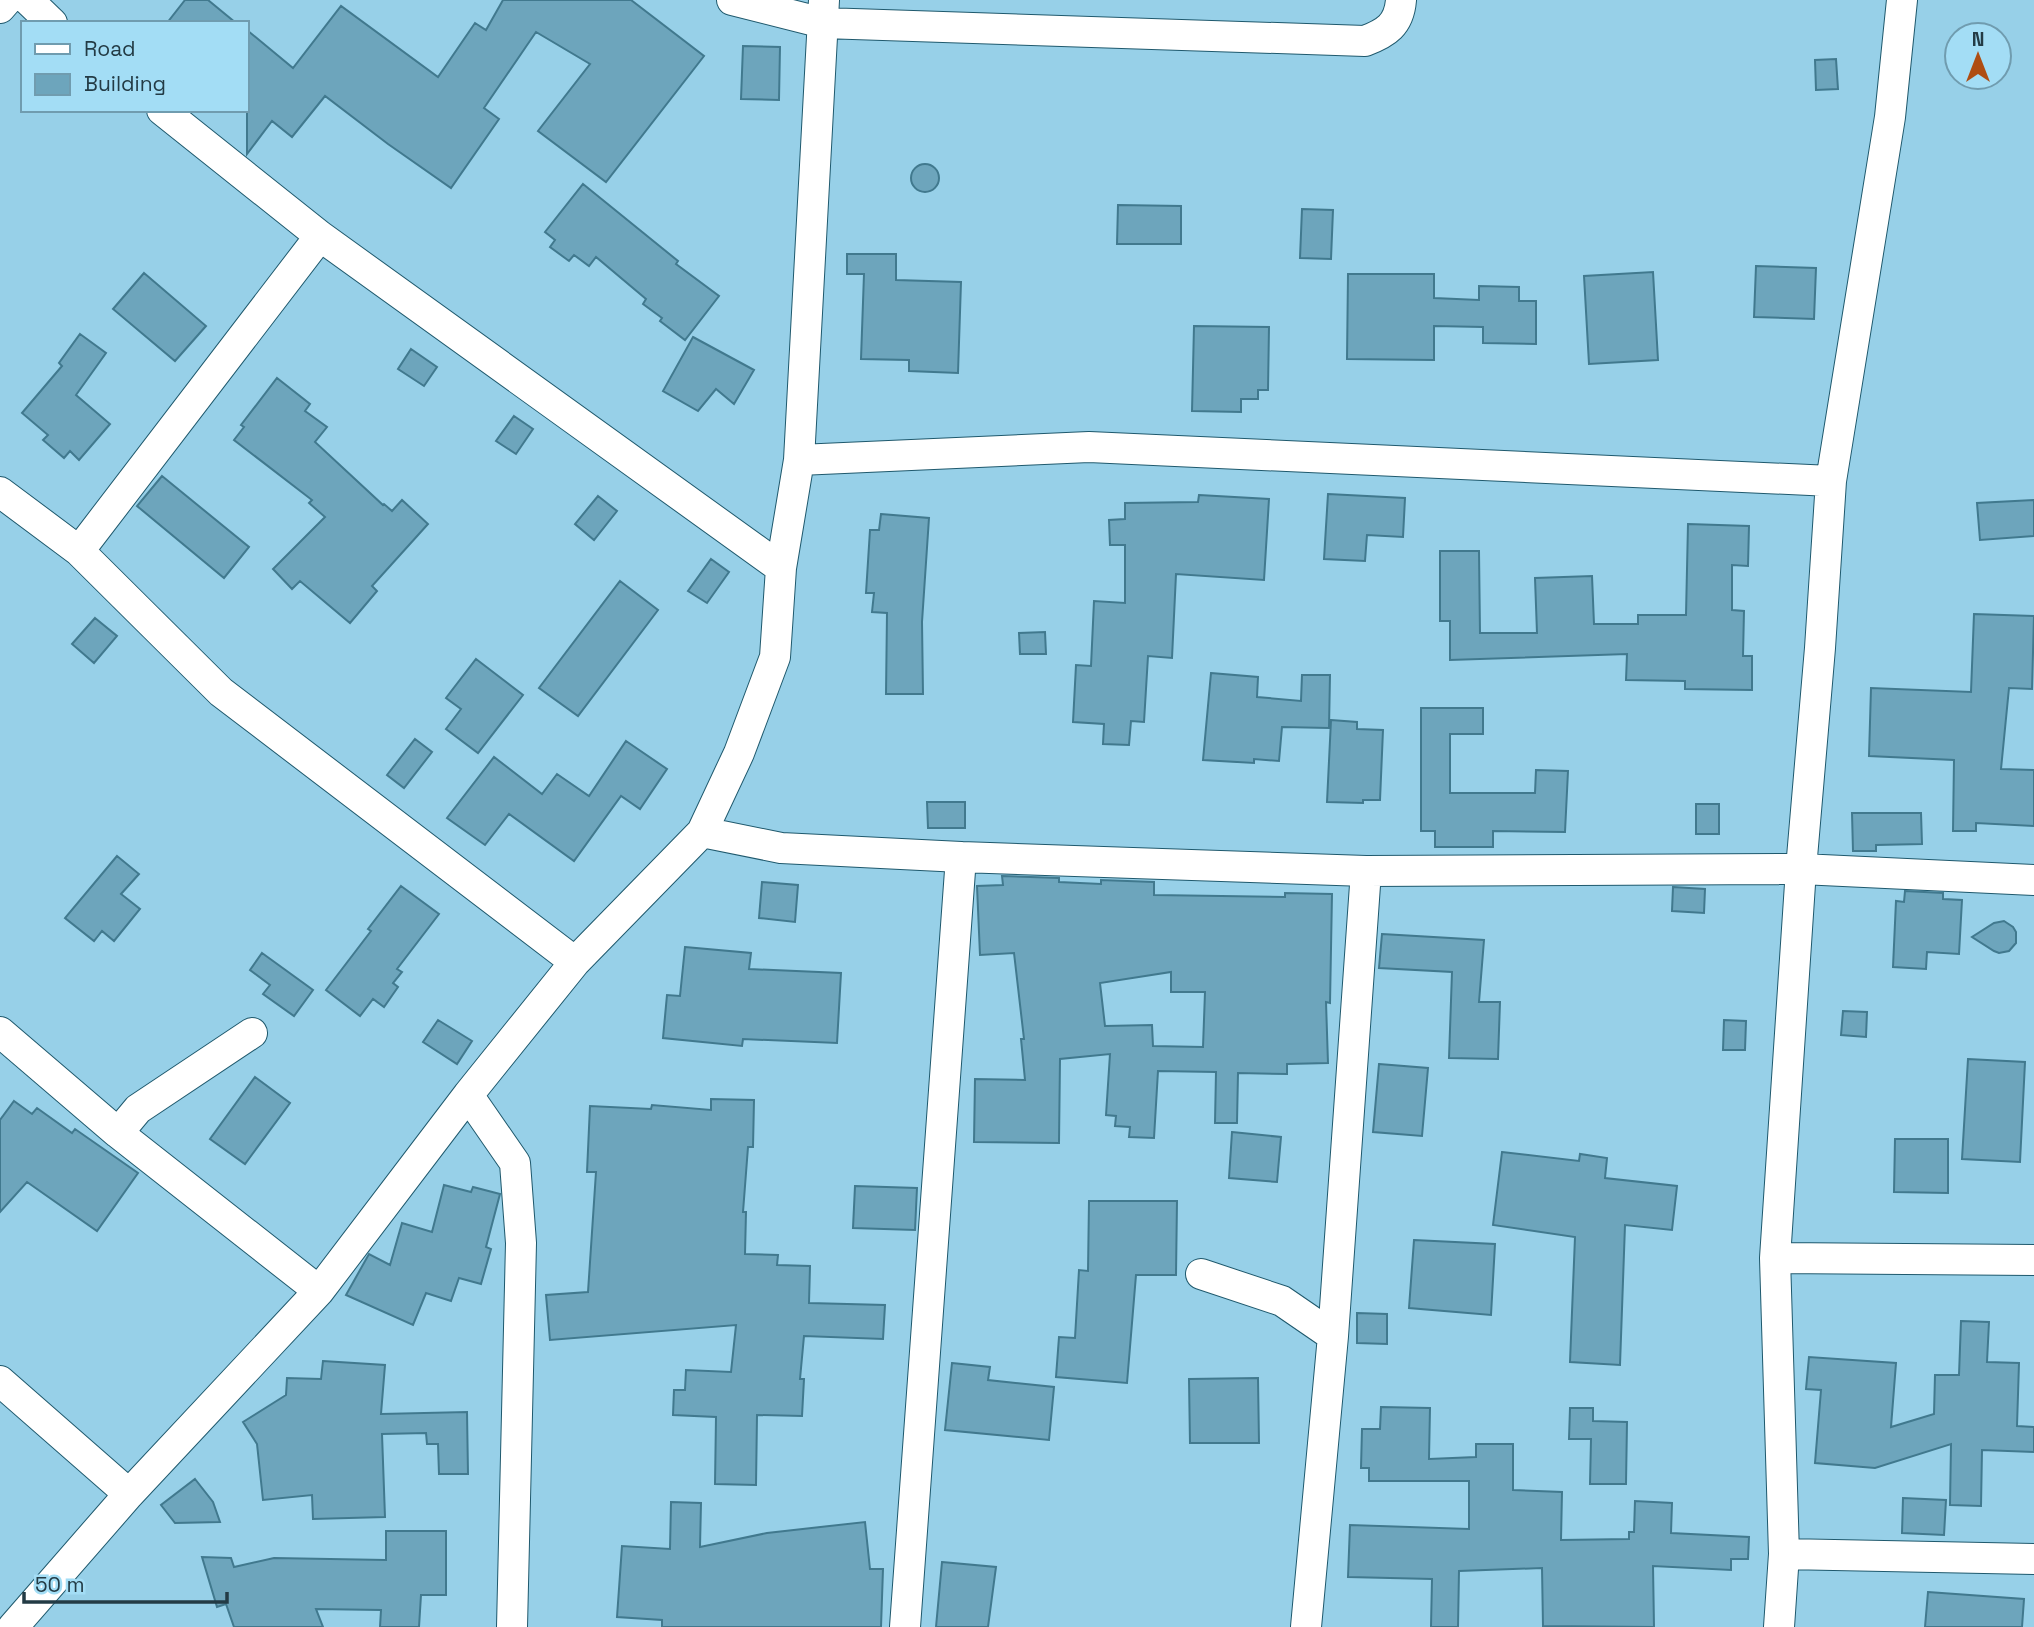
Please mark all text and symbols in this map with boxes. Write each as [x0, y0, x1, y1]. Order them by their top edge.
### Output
legend [21, 21, 248, 112]
north arrow [1943, 21, 2013, 91]
text: N [1972, 27, 1984, 52]
text: Road [84, 35, 136, 62]
text: Building [84, 70, 166, 97]
scale bar [24, 1560, 228, 1604]
text: 50 m [35, 1571, 85, 1598]

